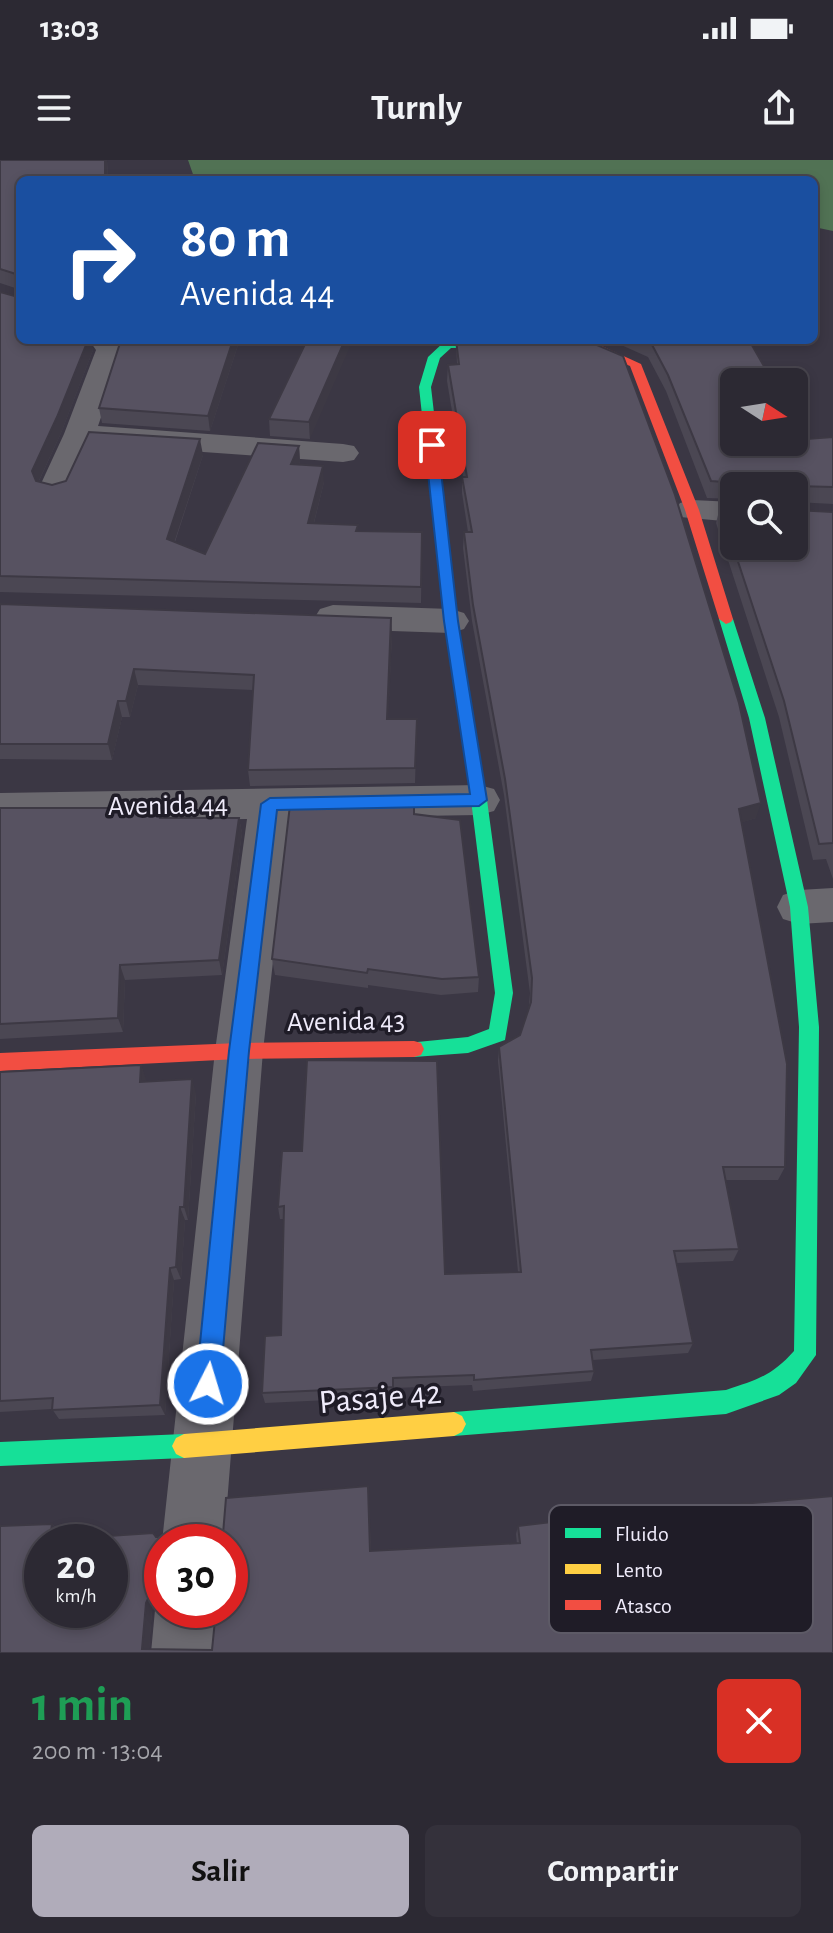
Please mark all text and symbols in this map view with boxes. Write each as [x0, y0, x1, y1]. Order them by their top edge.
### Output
text: 13:03 [40, 13, 99, 43]
icon: menu [32, 86, 76, 130]
icon: share [757, 86, 801, 130]
text: Turnly [371, 90, 462, 126]
icon: right [48, 208, 152, 312]
text: 80 m [180, 211, 290, 267]
text: Avenida 44 [180, 276, 335, 312]
north arrow [720, 368, 808, 456]
map controls [720, 368, 808, 560]
pin [398, 411, 466, 479]
icon: arrive [410, 423, 454, 467]
button: search [720, 472, 808, 560]
street label: Avenida 44 [108, 791, 228, 821]
street label: Avenida 43 [287, 1007, 405, 1037]
position arrow [166, 1342, 250, 1426]
street label: Pasaje 42 [317, 1376, 443, 1420]
legend [549, 1505, 813, 1633]
text: Fluido [615, 1523, 669, 1545]
speed limit sign: 30 [144, 1524, 248, 1628]
text: 20 [56, 1546, 96, 1586]
text: Lento [615, 1559, 663, 1581]
text: km/h [55, 1586, 97, 1606]
text: Atasco [615, 1595, 672, 1617]
button: close [717, 1679, 801, 1763]
text: 1 min [32, 1682, 133, 1730]
text: 200 m · 13:04 [32, 1738, 163, 1764]
button: Salir [32, 1825, 409, 1917]
button: Compartir [425, 1825, 801, 1917]

